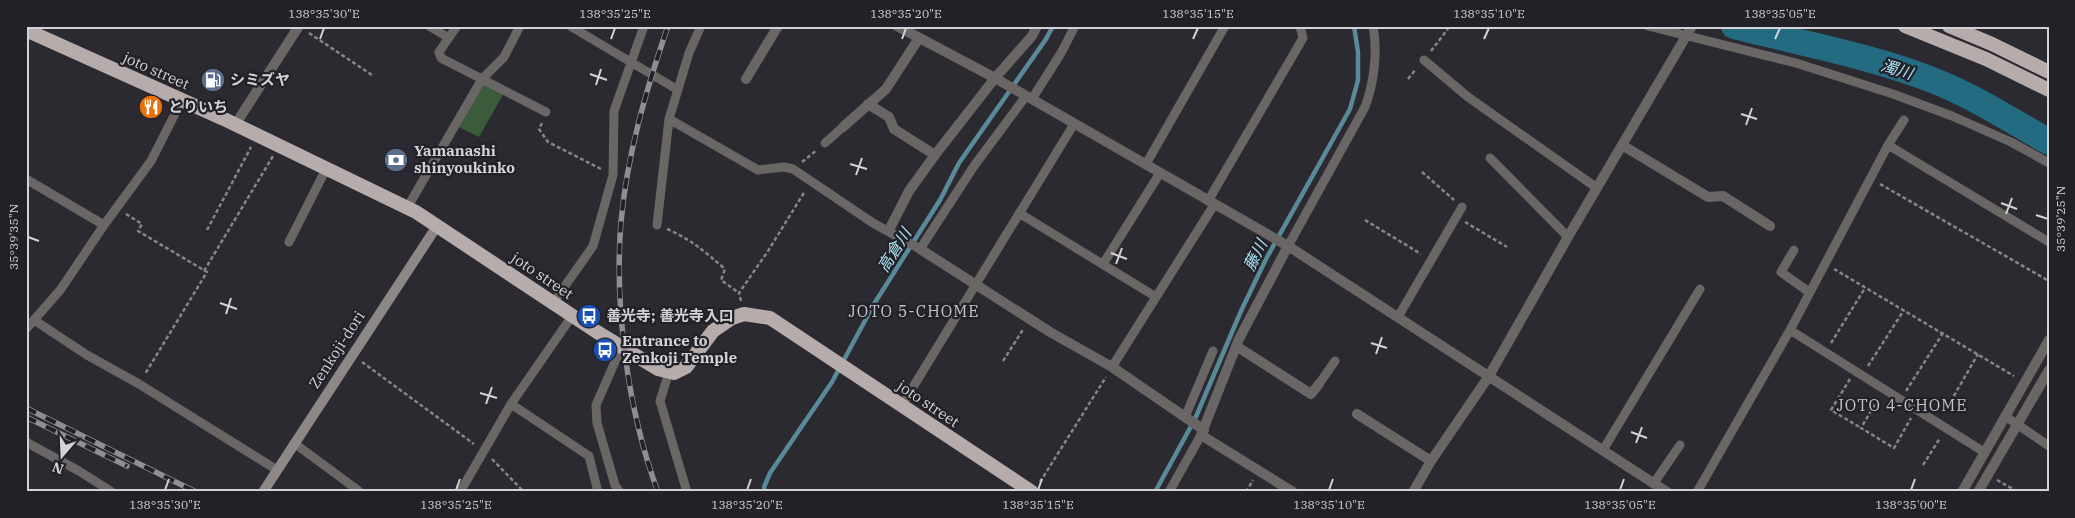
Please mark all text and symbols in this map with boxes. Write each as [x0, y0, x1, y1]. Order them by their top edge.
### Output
text: 138°35'30"E [288, 6, 360, 21]
text: 138°35'25"E [579, 6, 651, 21]
text: 138°35'20"E [870, 6, 942, 21]
text: 138°35'15"E [1162, 6, 1234, 21]
text: 138°35'10"E [1453, 6, 1525, 21]
text: 138°35'05"E [1744, 6, 1816, 21]
street label: joto street [119, 47, 192, 94]
water label: 濁川 [1879, 55, 1917, 84]
fuel station icon: シミズヤ [200, 67, 226, 93]
place label: シミズヤ [230, 70, 290, 89]
restaurant icon: とりいち [138, 94, 164, 120]
place label: とりいち [168, 97, 228, 116]
place label: Yamanashi shinyoukinko [414, 141, 515, 177]
bank icon: Yamanashi shinyoukinko [383, 147, 409, 173]
text: 35°39'25"N [2053, 186, 2068, 252]
text: 35°39'35"N [6, 204, 21, 270]
water label: 高倉川 [873, 223, 916, 276]
water label: 藤川 [1239, 234, 1272, 274]
street label: joto street [507, 247, 577, 303]
district label: JOTO 5-CHOME [849, 301, 979, 321]
bus stop icon: 善光寺; 善光寺入口 [576, 303, 602, 329]
place label: 善光寺; 善光寺入口 [606, 306, 734, 325]
street label: Zenkoji-dori [305, 307, 369, 392]
place label: Entrance to Zenkoji Temple [622, 331, 737, 367]
bus stop icon: Entrance to Zenkoji Temple [592, 337, 618, 363]
street label: joto street [893, 375, 963, 431]
district label: JOTO 4-CHOME [1837, 395, 1967, 415]
north arrow [38, 430, 88, 480]
text: N [50, 458, 66, 479]
text: 138°35'30"E [129, 497, 201, 512]
text: 138°35'25"E [420, 497, 492, 512]
text: 138°35'20"E [711, 497, 783, 512]
text: 138°35'15"E [1002, 497, 1074, 512]
text: 138°35'10"E [1293, 497, 1365, 512]
text: 138°35'05"E [1584, 497, 1656, 512]
text: 138°35'00"E [1875, 497, 1947, 512]

